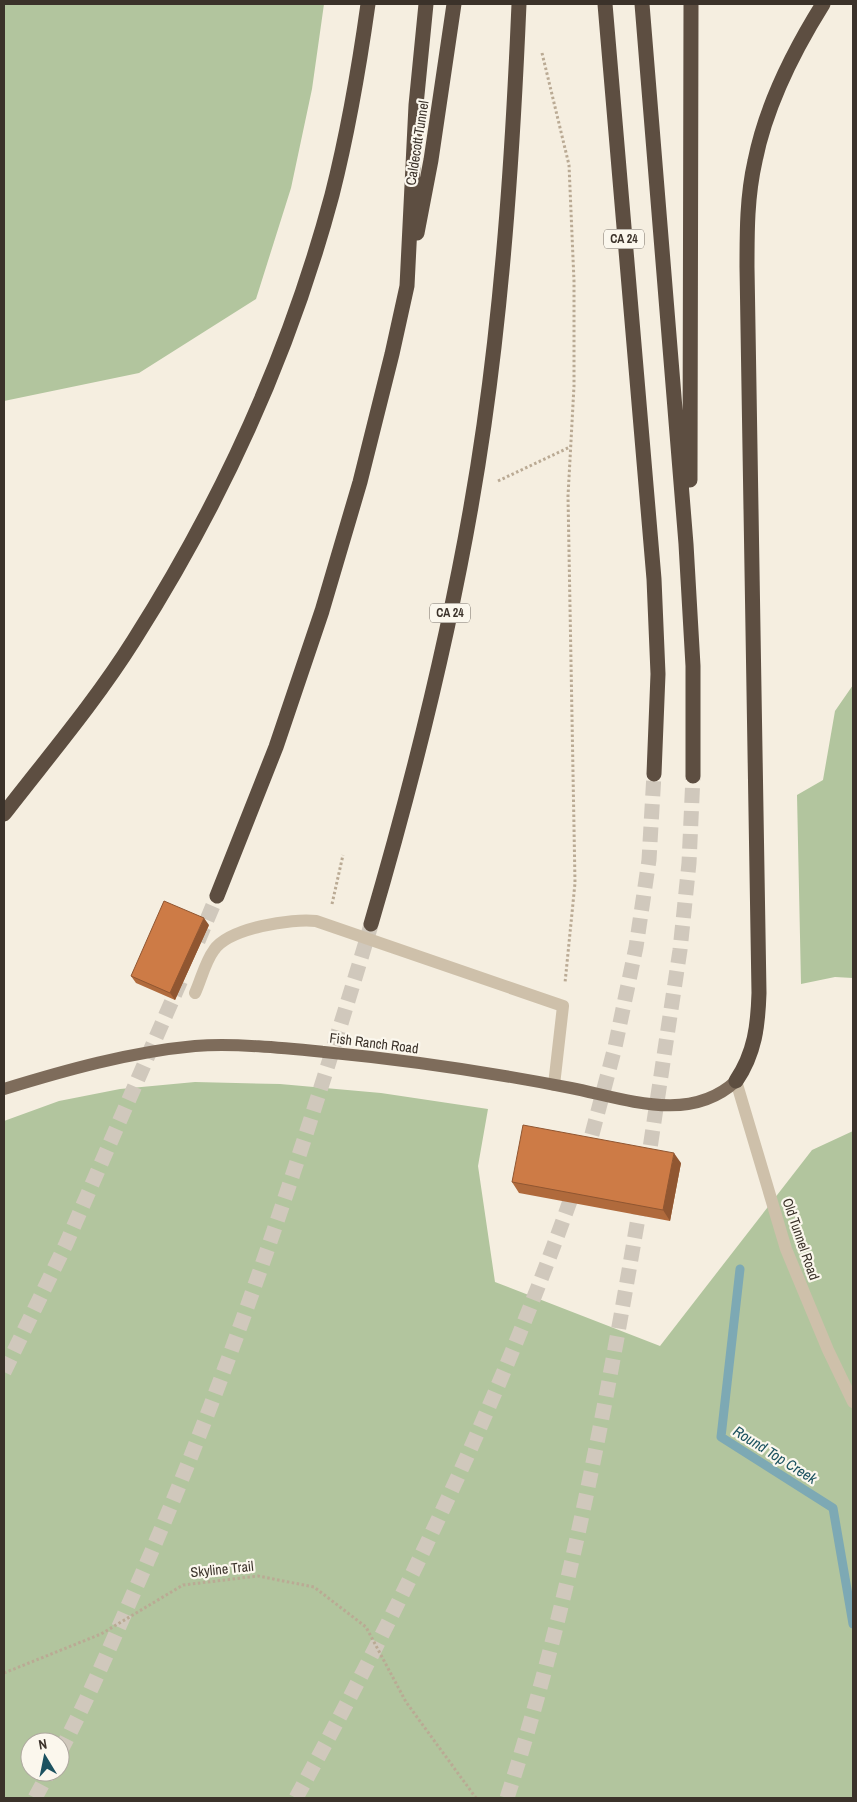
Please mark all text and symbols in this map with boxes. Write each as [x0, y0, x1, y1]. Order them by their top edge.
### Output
street label: Caldecott Tunnel [401, 99, 433, 187]
road number: CA 24 [604, 230, 644, 248]
road number: CA 24 [430, 604, 470, 622]
street label: Fish Ranch Road [329, 1029, 419, 1057]
street label: Old Tunnel Road [779, 1196, 823, 1282]
water label: Round Top Creek [729, 1420, 822, 1489]
street label: Skyline Trail [190, 1557, 254, 1581]
north arrow [20, 1732, 70, 1782]
text: N [37, 1735, 48, 1754]

